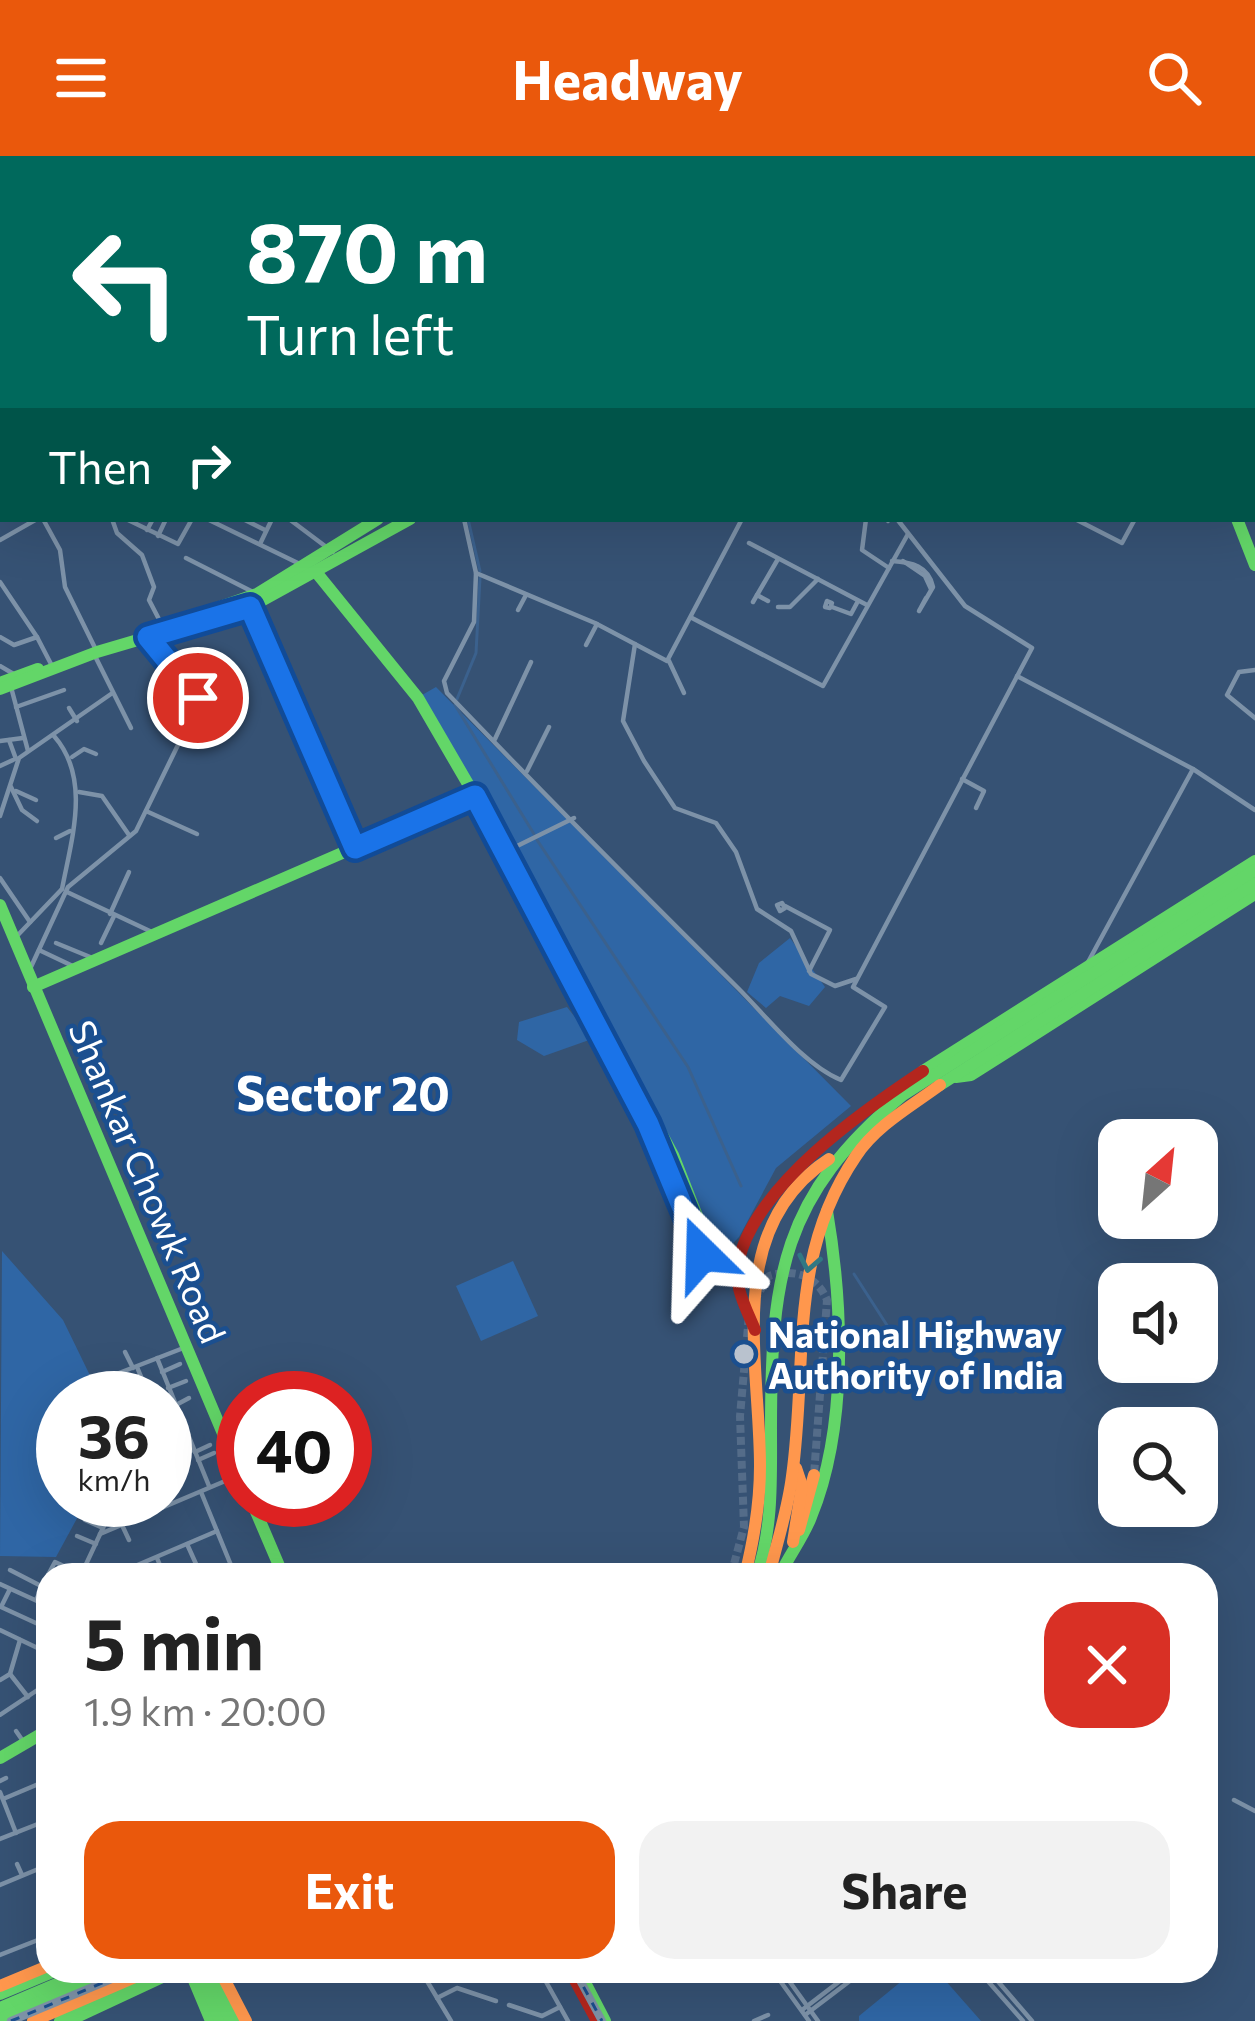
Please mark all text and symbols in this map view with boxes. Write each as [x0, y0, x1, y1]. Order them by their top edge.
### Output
icon: menu [48, 45, 114, 111]
text: Headway [512, 45, 743, 111]
icon: search [1141, 45, 1207, 111]
text: 870 m [246, 198, 488, 300]
icon: left [48, 204, 204, 360]
text: Turn left [246, 300, 454, 366]
icon: right [176, 432, 242, 498]
text: Then [48, 438, 152, 493]
pin [147, 647, 249, 749]
icon: arrive [165, 665, 231, 731]
street label: Shankar Chowk Road [61, 1013, 237, 1349]
district label: Sector 20 [236, 1062, 450, 1121]
north arrow [1098, 1119, 1218, 1239]
map controls [1098, 1119, 1218, 1527]
position arrow [639, 1191, 765, 1317]
one-way arrow [797, 1253, 823, 1273]
button: sound [1098, 1263, 1218, 1383]
place label: National Highway Authority of India [768, 1311, 1064, 1396]
marker: National Highway Authority of India [731, 1341, 757, 1367]
speed limit sign: 40 [216, 1371, 372, 1527]
text: 36 [78, 1397, 150, 1470]
button: search [1098, 1407, 1218, 1527]
text: km/h [78, 1460, 150, 1497]
text: 5 min [84, 1597, 264, 1685]
button: close [1044, 1602, 1170, 1728]
text: 1.9 km · 20:00 [84, 1686, 327, 1734]
button: Exit [84, 1821, 615, 1959]
button: Share [639, 1821, 1170, 1959]

